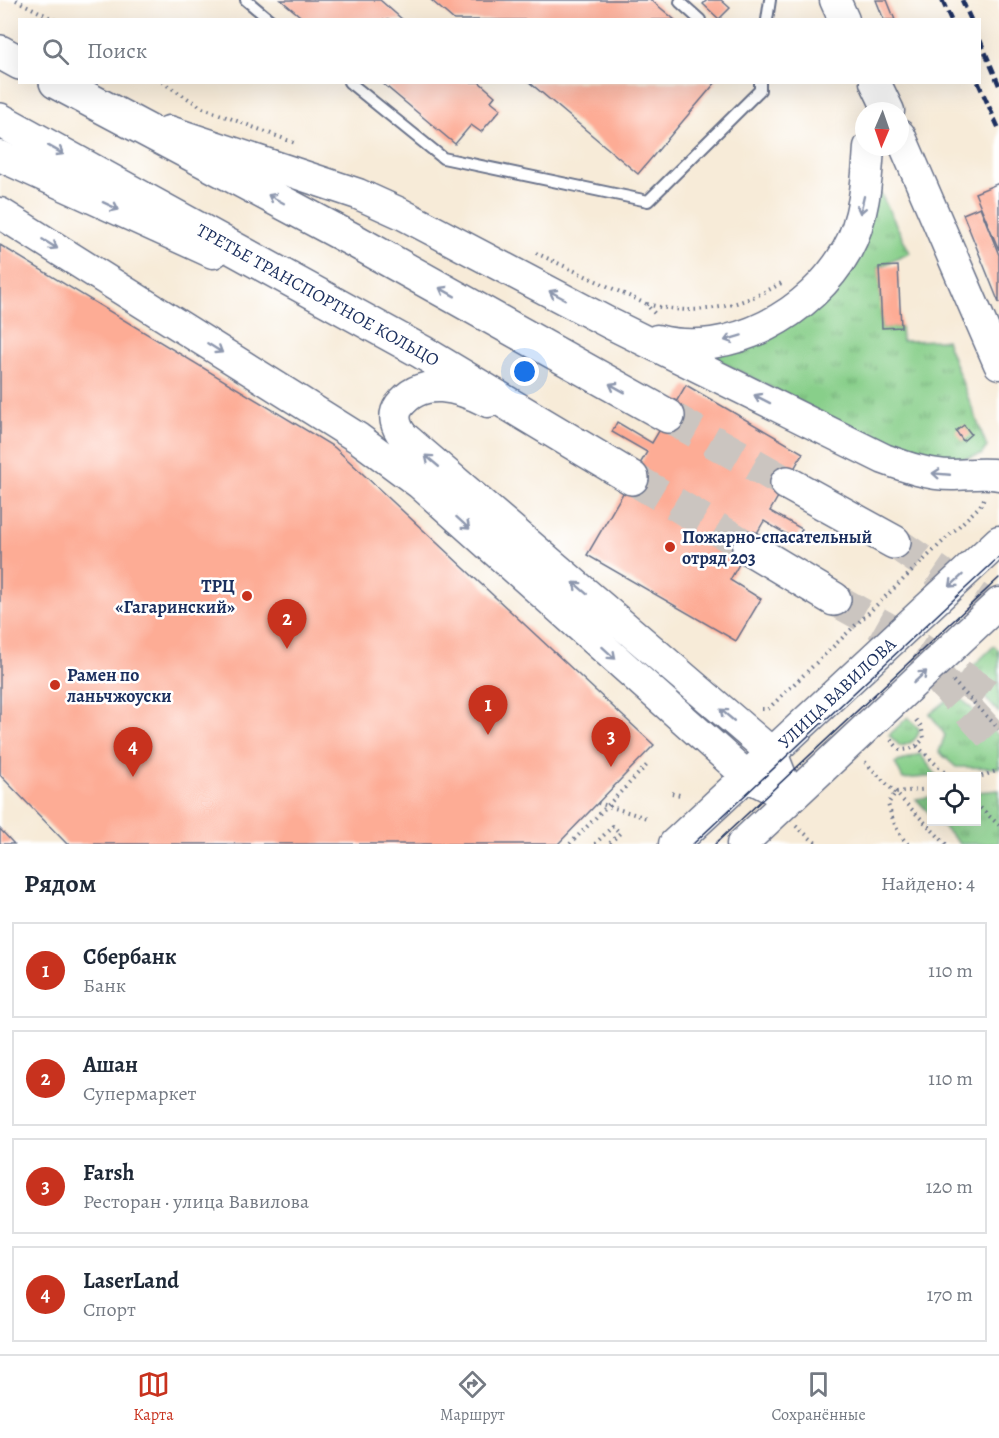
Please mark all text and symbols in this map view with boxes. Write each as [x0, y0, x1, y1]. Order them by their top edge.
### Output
search box [18, 18, 981, 84]
icon: search [39, 35, 72, 68]
text: Поиск [87, 36, 147, 66]
north arrow [855, 102, 909, 156]
one-way arrow [47, 145, 64, 157]
one-way arrow [267, 193, 285, 204]
one-way arrow [856, 195, 867, 214]
one-way arrow [101, 201, 119, 212]
street label: ТРЕТЬЕ ТРАНСПОРТНОЕ КОЛЬЦО [192, 218, 444, 372]
one-way arrow [41, 238, 57, 250]
one-way arrow [439, 286, 456, 298]
one-way arrow [549, 289, 567, 300]
one-way arrow [724, 333, 743, 344]
one-way arrow [206, 342, 223, 354]
your location [510, 357, 539, 386]
one-way arrow [609, 382, 626, 394]
one-way arrow [753, 393, 771, 405]
one-way arrow [424, 454, 440, 467]
one-way arrow [931, 468, 951, 479]
one-way arrow [455, 516, 470, 530]
place label: Пожарно-спасательный отряд 203 [682, 525, 873, 570]
marker: Пожарно-спасательный отряд 203 [663, 540, 677, 554]
place label: ТРЦ «Гагаринский» [115, 574, 235, 619]
one-way arrow [949, 574, 964, 588]
one-way arrow [573, 581, 588, 595]
marker: ТРЦ «Гагаринский» [240, 589, 254, 603]
pin: 2 [268, 600, 306, 649]
street label: УЛИЦА ВАВИЛОВА [773, 632, 901, 754]
one-way arrow [601, 646, 616, 660]
place label: Рамен по ланьчжоуски [66, 663, 172, 708]
one-way arrow [912, 670, 927, 684]
marker: Рамен по ланьчжоуски [48, 678, 62, 692]
pin: 1 [468, 686, 508, 735]
one-way arrow [720, 708, 735, 722]
pin: 3 [592, 718, 630, 767]
pin: 4 [114, 728, 152, 777]
map controls [927, 772, 981, 826]
button: locate [927, 772, 981, 826]
text: Рядом [24, 866, 96, 901]
text: Найдено: 4 [881, 870, 975, 897]
text: Сбербанк [83, 942, 177, 972]
text: 1 [42, 957, 49, 984]
text: 110 m [928, 957, 973, 984]
text: Банк [83, 972, 126, 999]
text: Ашан [83, 1050, 138, 1080]
text: 2 [41, 1065, 50, 1092]
text: 110 m [928, 1065, 973, 1092]
text: Супермаркет [83, 1080, 197, 1107]
text: Farsh [83, 1158, 134, 1188]
text: 3 [41, 1173, 50, 1200]
text: 120 m [925, 1173, 973, 1200]
text: Ресторан · улица Вавилова [83, 1188, 309, 1215]
text: LaserLand [83, 1266, 179, 1296]
text: 4 [41, 1281, 50, 1308]
text: 170 m [927, 1281, 973, 1308]
text: Спорт [83, 1296, 136, 1323]
tab: Карта [133, 1368, 174, 1426]
tab: Маршрут [440, 1368, 505, 1426]
tab: Сохранённые [771, 1368, 866, 1426]

